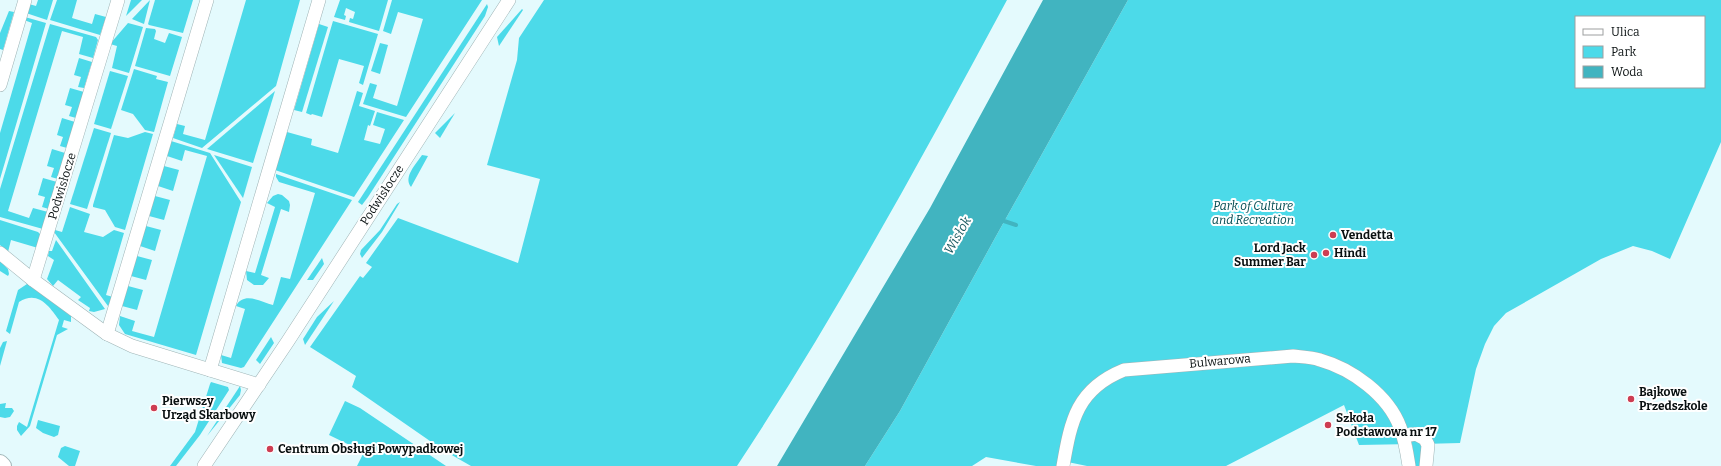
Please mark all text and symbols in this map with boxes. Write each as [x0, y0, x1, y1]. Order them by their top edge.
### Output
legend [1575, 16, 1705, 88]
text: Ulica [1611, 25, 1640, 39]
text: Park [1611, 45, 1637, 59]
text: Woda [1611, 65, 1643, 79]
street label: Podwisłocze [45, 151, 79, 221]
street label: Podwisłocze [357, 162, 407, 228]
park label: Park of Culture and Recreation [1212, 199, 1294, 227]
water label: Wisłok [941, 213, 975, 257]
place label: Vendetta [1341, 228, 1393, 242]
marker: Vendetta [1328, 230, 1338, 240]
place label: Lord Jack Summer Bar [1234, 241, 1307, 269]
place label: Hindi [1334, 246, 1366, 260]
marker: Hindi [1321, 248, 1331, 258]
marker: Lord Jack Summer Bar [1309, 250, 1319, 260]
street label: Bulwarowa [1189, 351, 1252, 371]
place label: Bajkowe Przedszkole [1639, 385, 1708, 413]
place label: Pierwszy Urząd Skarbowy [162, 394, 256, 422]
marker: Bajkowe Przedszkole [1626, 394, 1636, 404]
marker: Pierwszy Urząd Skarbowy [149, 403, 159, 413]
place label: Szkoła Podstawowa nr 17 [1336, 411, 1437, 439]
marker: Szkoła Podstawowa nr 17 [1323, 420, 1333, 430]
place label: Centrum Obsługi Powypadkowej [278, 442, 463, 457]
marker: Centrum Obsługi Powypadkowej [265, 444, 275, 454]

